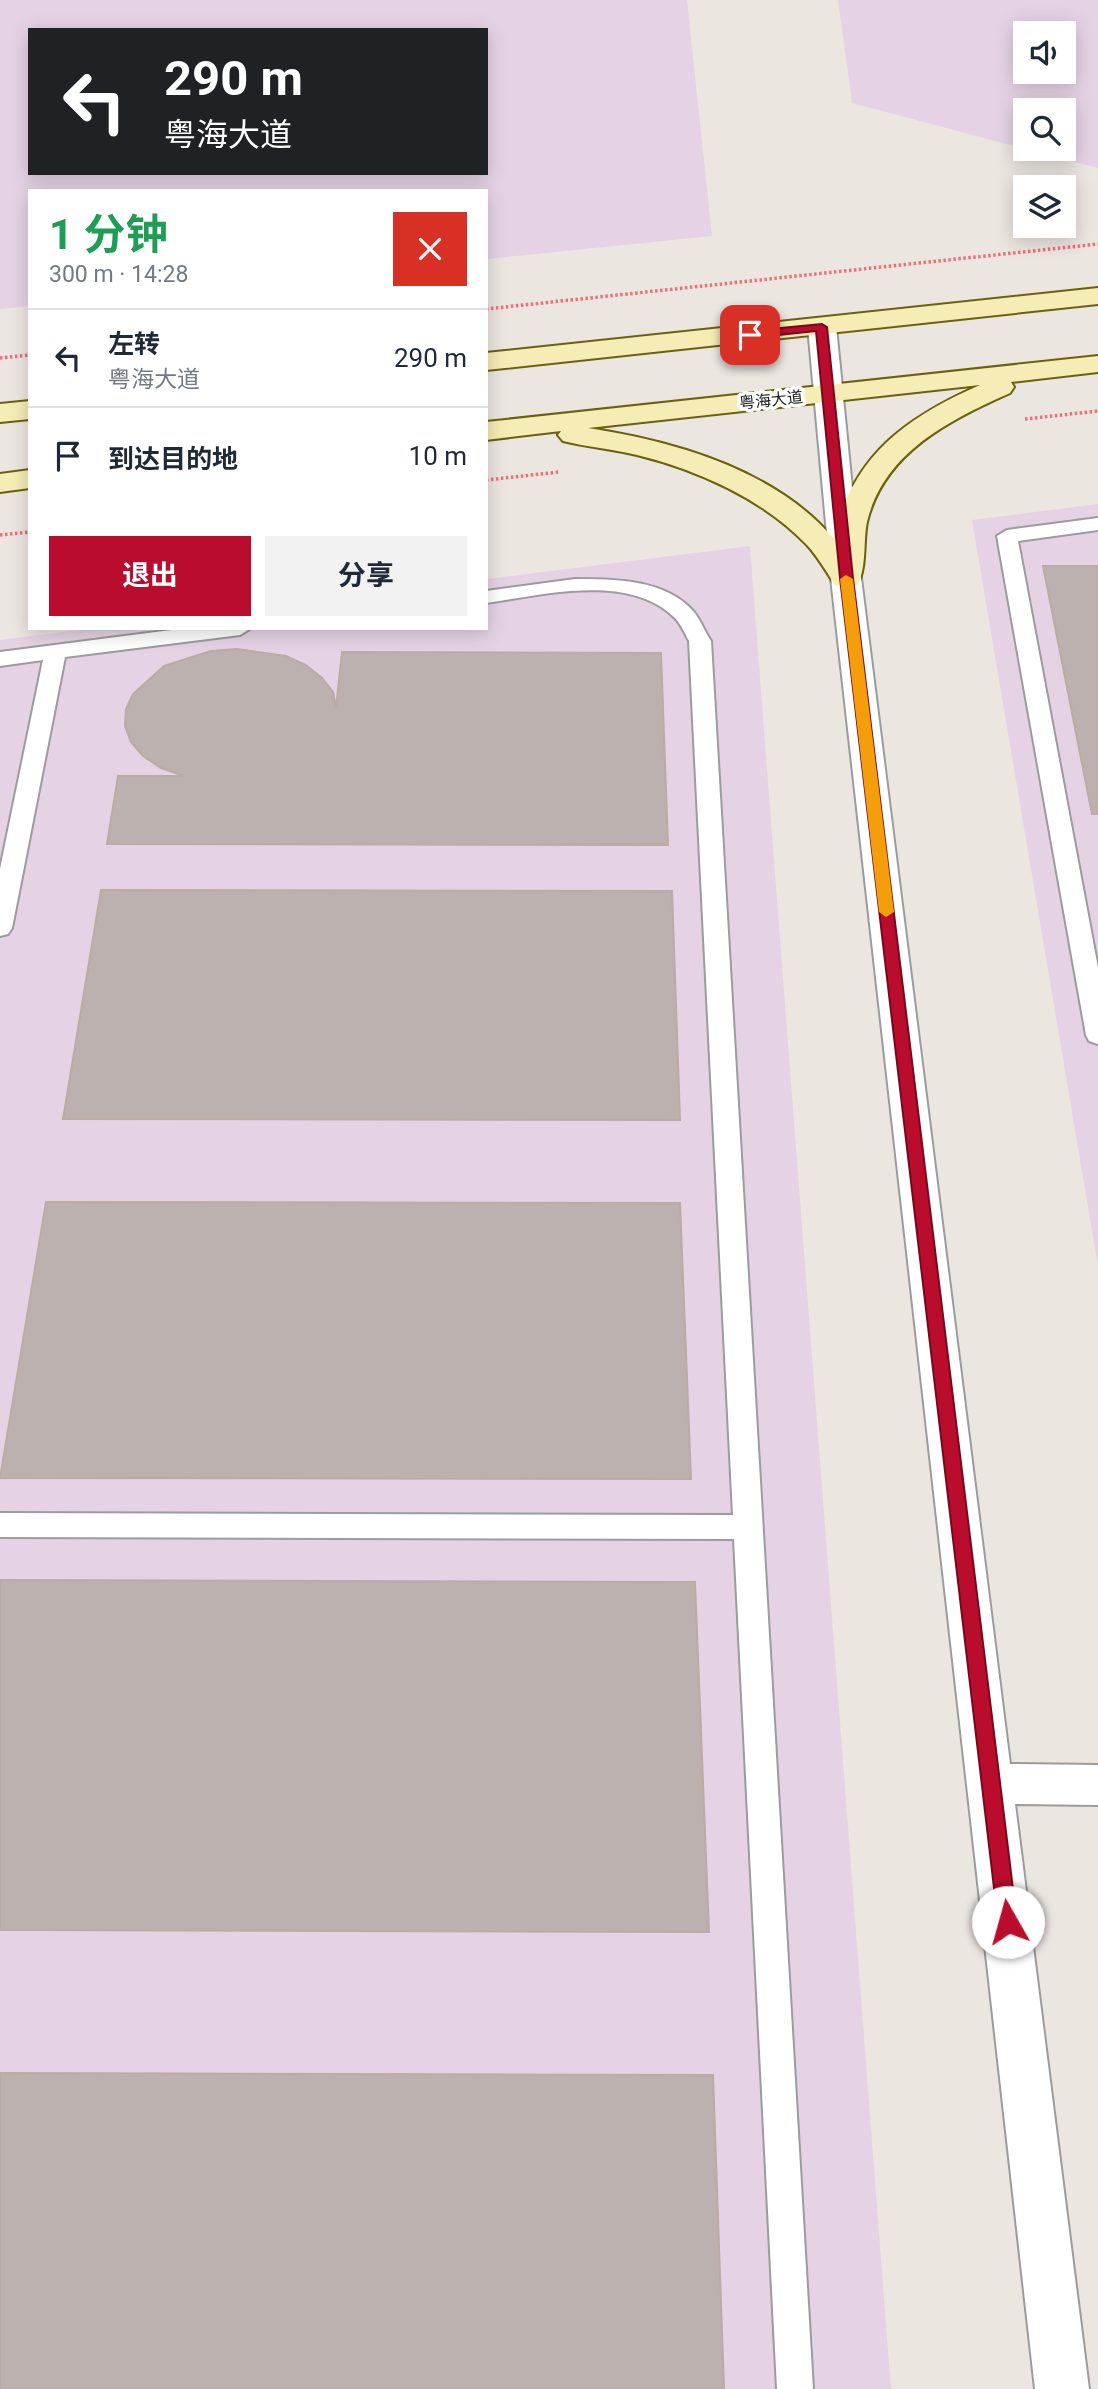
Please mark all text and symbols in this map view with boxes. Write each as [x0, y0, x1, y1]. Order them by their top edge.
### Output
map controls [1013, 21, 1076, 238]
button: sound [1013, 21, 1076, 84]
text: 290 m [164, 50, 303, 107]
icon: left [49, 56, 140, 147]
button: search [1013, 98, 1076, 161]
text: 粤海大道 [164, 116, 292, 154]
button: layers [1013, 175, 1076, 238]
text: 1 分钟 [49, 210, 168, 259]
button: close [393, 212, 467, 286]
text: 300 m · 14:28 [49, 261, 188, 288]
pin [720, 305, 780, 365]
icon: arrive [731, 316, 769, 354]
text: 左转 [108, 329, 160, 359]
icon: left [49, 339, 87, 377]
text: 290 m [394, 343, 467, 373]
text: 粤海大道 [108, 366, 200, 393]
street label: 粤海大道 [738, 387, 804, 413]
icon: arrive [49, 437, 87, 475]
text: 10 m [409, 441, 467, 471]
text: 到达目的地 [108, 444, 238, 474]
button: 退出 [49, 536, 251, 616]
button: 分享 [265, 536, 467, 616]
position arrow [971, 1885, 1045, 1959]

